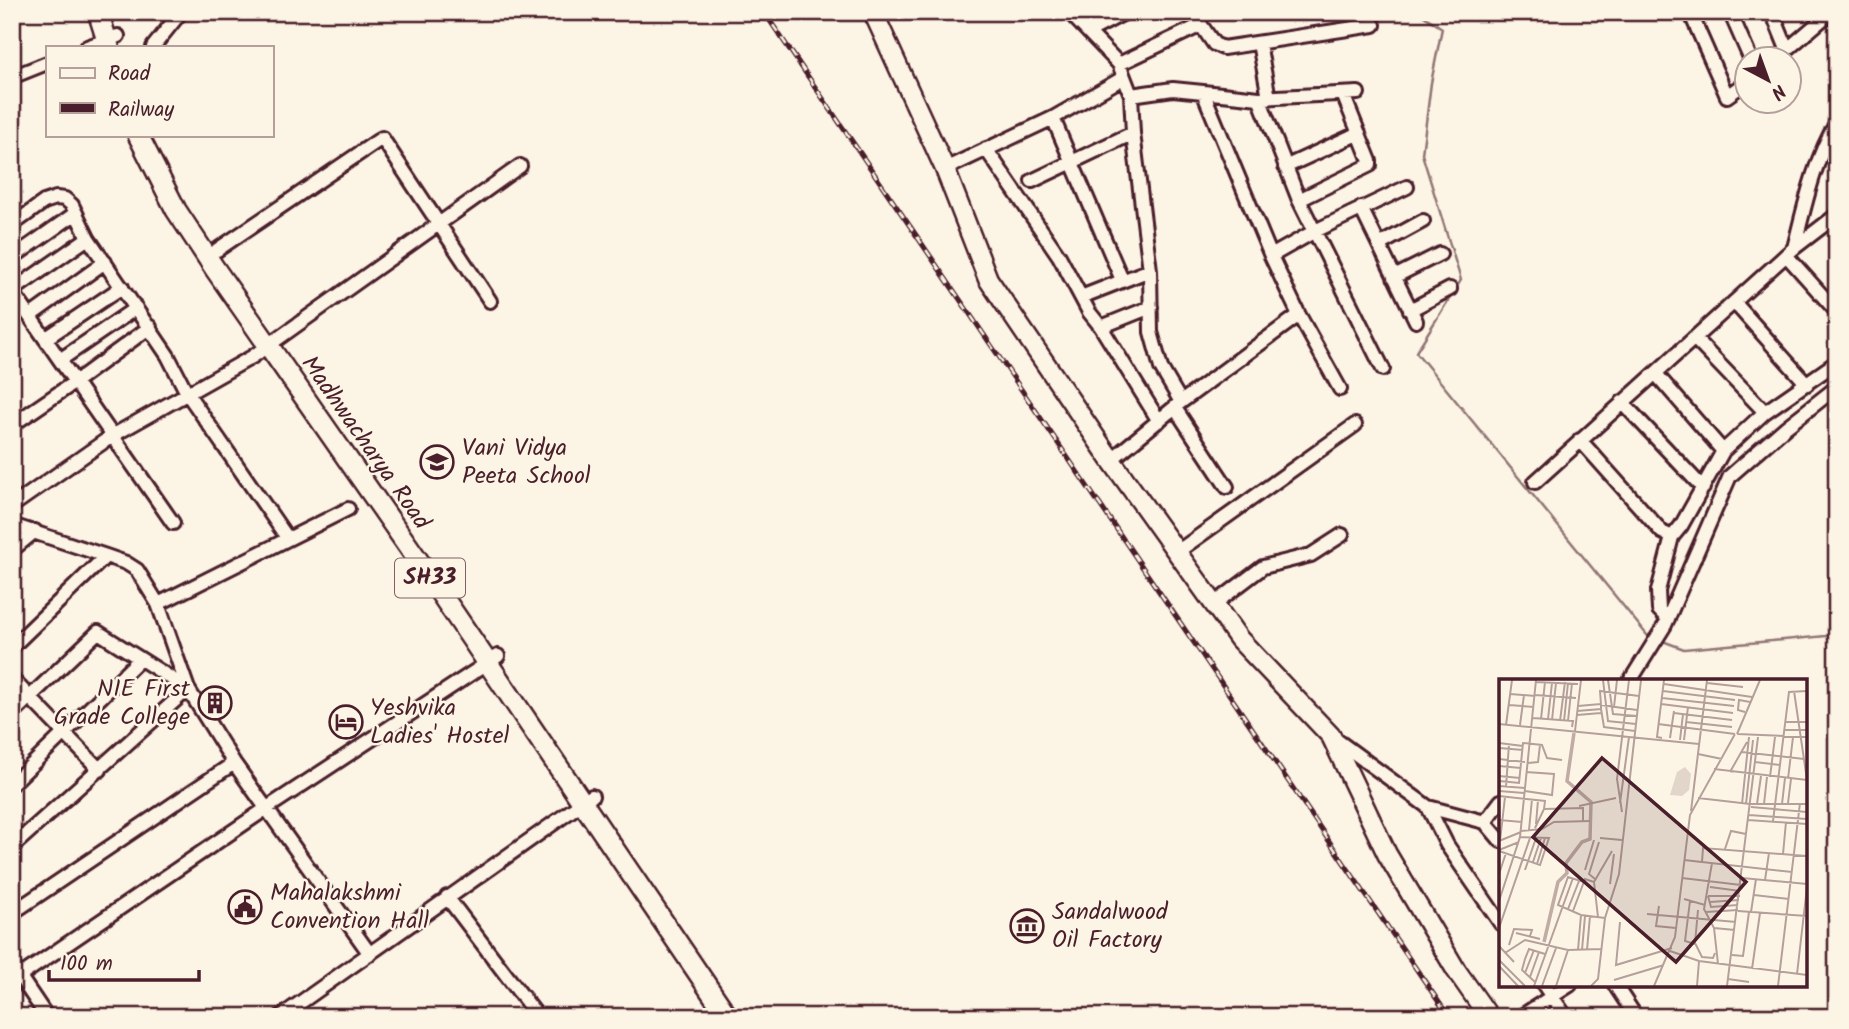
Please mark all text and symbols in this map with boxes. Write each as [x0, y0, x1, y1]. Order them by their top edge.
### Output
legend [46, 46, 273, 136]
north arrow [1734, 46, 1804, 116]
text: Road [108, 58, 151, 91]
text: N [1763, 76, 1792, 107]
text: Railway [108, 94, 174, 127]
street label: Madhwacharya Road [290, 348, 440, 539]
place label: Vani Vidya Peeta School [462, 429, 591, 496]
school or university icon: Vani Vidya Peeta School [418, 443, 456, 481]
road number: SH33 [395, 558, 465, 598]
place label: NIE First Grade College [54, 670, 191, 737]
inset map [1499, 679, 1807, 987]
building icon: NIE First Grade College [196, 684, 234, 722]
place label: Yeshvika Ladies' Hostel [370, 689, 509, 756]
hotel icon: Yeshvika Ladies' Hostel [327, 703, 365, 741]
place label: Mahalakshmi Convention Hall [270, 874, 429, 941]
public building icon: Mahalakshmi Convention Hall [226, 888, 264, 926]
place label: Sandalwood Oil Factory [1052, 893, 1169, 960]
museum icon: Sandalwood Oil Factory [1008, 907, 1046, 945]
scale bar [49, 938, 200, 982]
text: 100 m [60, 948, 113, 981]

